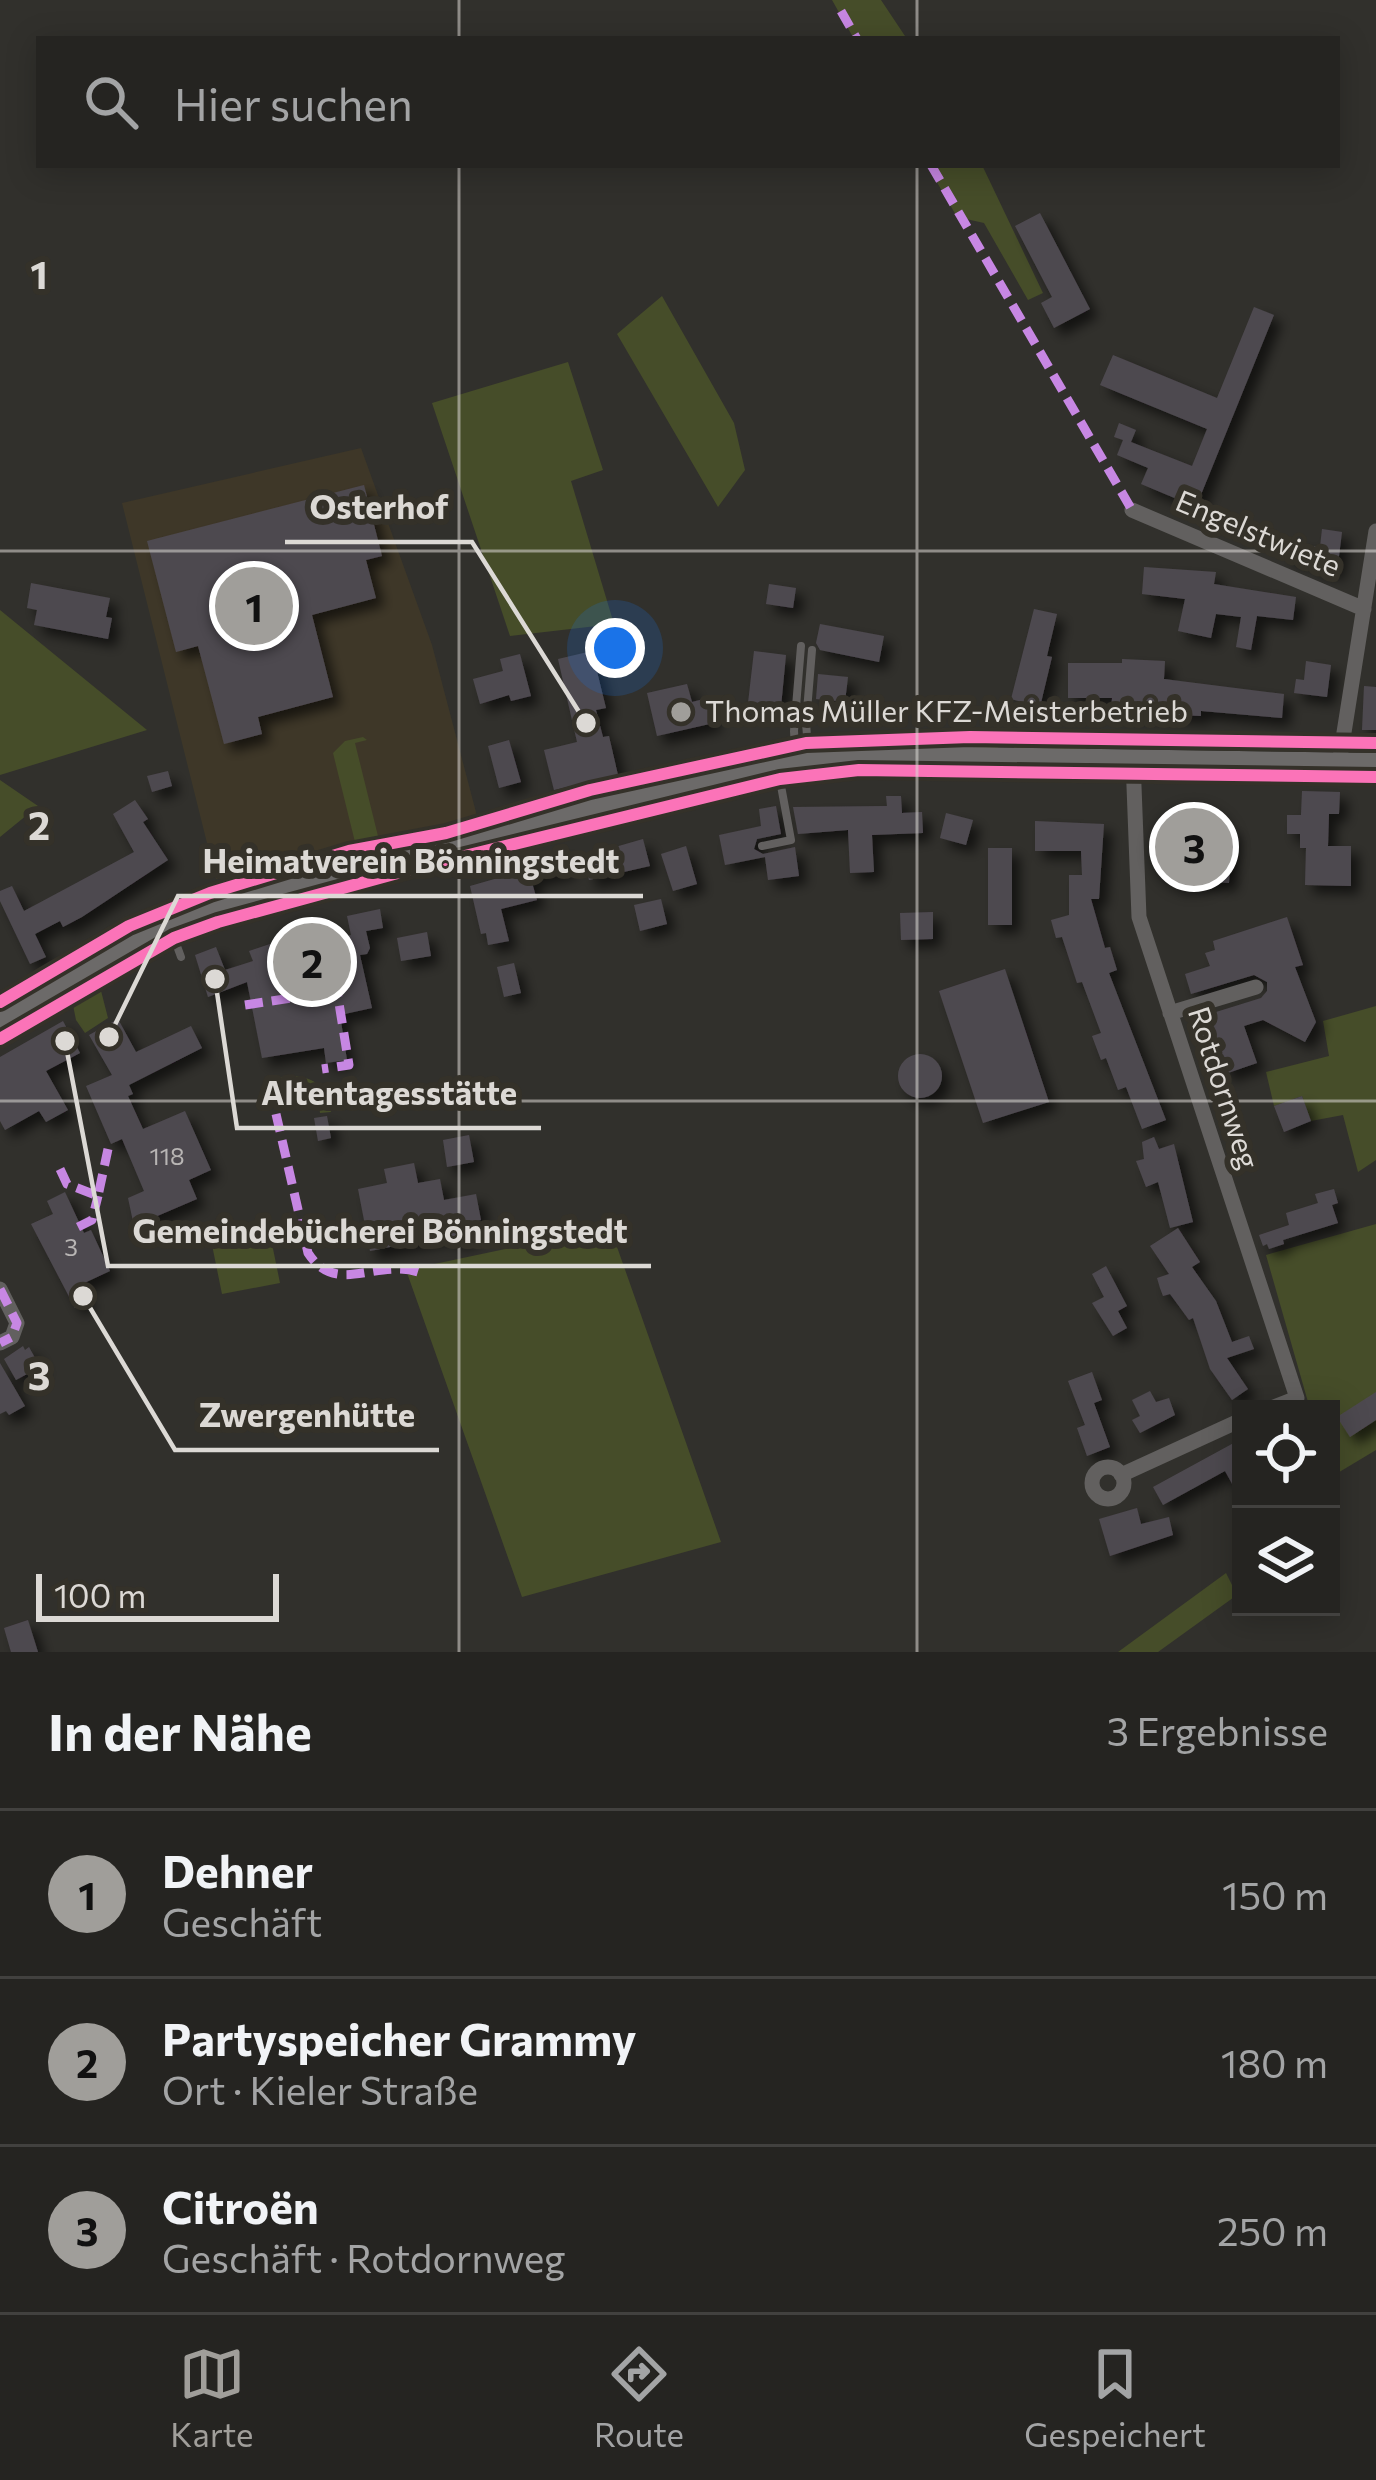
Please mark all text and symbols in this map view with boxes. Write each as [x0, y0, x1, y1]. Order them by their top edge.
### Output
search box [36, 36, 1340, 168]
icon: search [78, 69, 144, 135]
text: Hier suchen [174, 75, 413, 130]
text: 1 [30, 249, 48, 297]
callout: Osterhof [285, 473, 472, 542]
street label: Engelstwiete [1171, 480, 1347, 583]
text: Osterhof [309, 485, 449, 526]
pin: 1 [215, 561, 293, 651]
your location [585, 618, 645, 678]
place label: Thomas Müller KFZ-Meisterbetrieb [705, 691, 1188, 728]
marker: Thomas Müller KFZ-Meisterbetrieb [668, 699, 694, 725]
text: 2 [28, 800, 50, 848]
pin: 3 [1155, 802, 1233, 892]
callout: Heimatverein Bönningstedt [178, 827, 643, 896]
text: Heimatverein Bönningstedt [203, 839, 620, 880]
pin: 2 [273, 917, 351, 1007]
street label: Rotdornweg [1182, 1001, 1269, 1173]
callout: Altentagesstätte [237, 1059, 541, 1128]
text: Altentagesstätte [261, 1071, 517, 1112]
house number: 118 [149, 1141, 185, 1170]
callout: Gemeindebücherei Bönningstedt [108, 1197, 651, 1266]
text: Gemeindebücherei Bönningstedt [132, 1209, 628, 1250]
house number: 3 [64, 1232, 78, 1261]
text: 3 [28, 1350, 50, 1398]
callout: Zwergenhütte [175, 1381, 439, 1450]
text: Zwergenhütte [199, 1393, 415, 1434]
map controls [1232, 1400, 1340, 1616]
button: locate [1232, 1400, 1340, 1508]
button: layers [1232, 1508, 1340, 1616]
scale bar [36, 1568, 279, 1621]
text: 100 m [54, 1574, 146, 1615]
text: In der Nähe [48, 1699, 312, 1762]
text: 3 Ergebnisse [1107, 1706, 1328, 1754]
text: Dehner [162, 1842, 313, 1897]
text: 1 [78, 1870, 96, 1918]
text: 150 m [1222, 1870, 1328, 1918]
text: Geschäft [162, 1897, 322, 1945]
text: Partyspeicher Grammy [162, 2010, 636, 2065]
text: 2 [76, 2038, 98, 2086]
text: 180 m [1221, 2038, 1328, 2086]
text: Ort · Kieler Straße [162, 2065, 478, 2113]
text: Citroën [162, 2178, 319, 2233]
text: 3 [76, 2206, 98, 2254]
text: 250 m [1217, 2206, 1328, 2254]
text: Geschäft · Rotdornweg [162, 2233, 565, 2281]
tab: Karte [170, 2341, 254, 2454]
tab: Route [594, 2341, 684, 2454]
tab: Gespeichert [1024, 2341, 1206, 2454]

